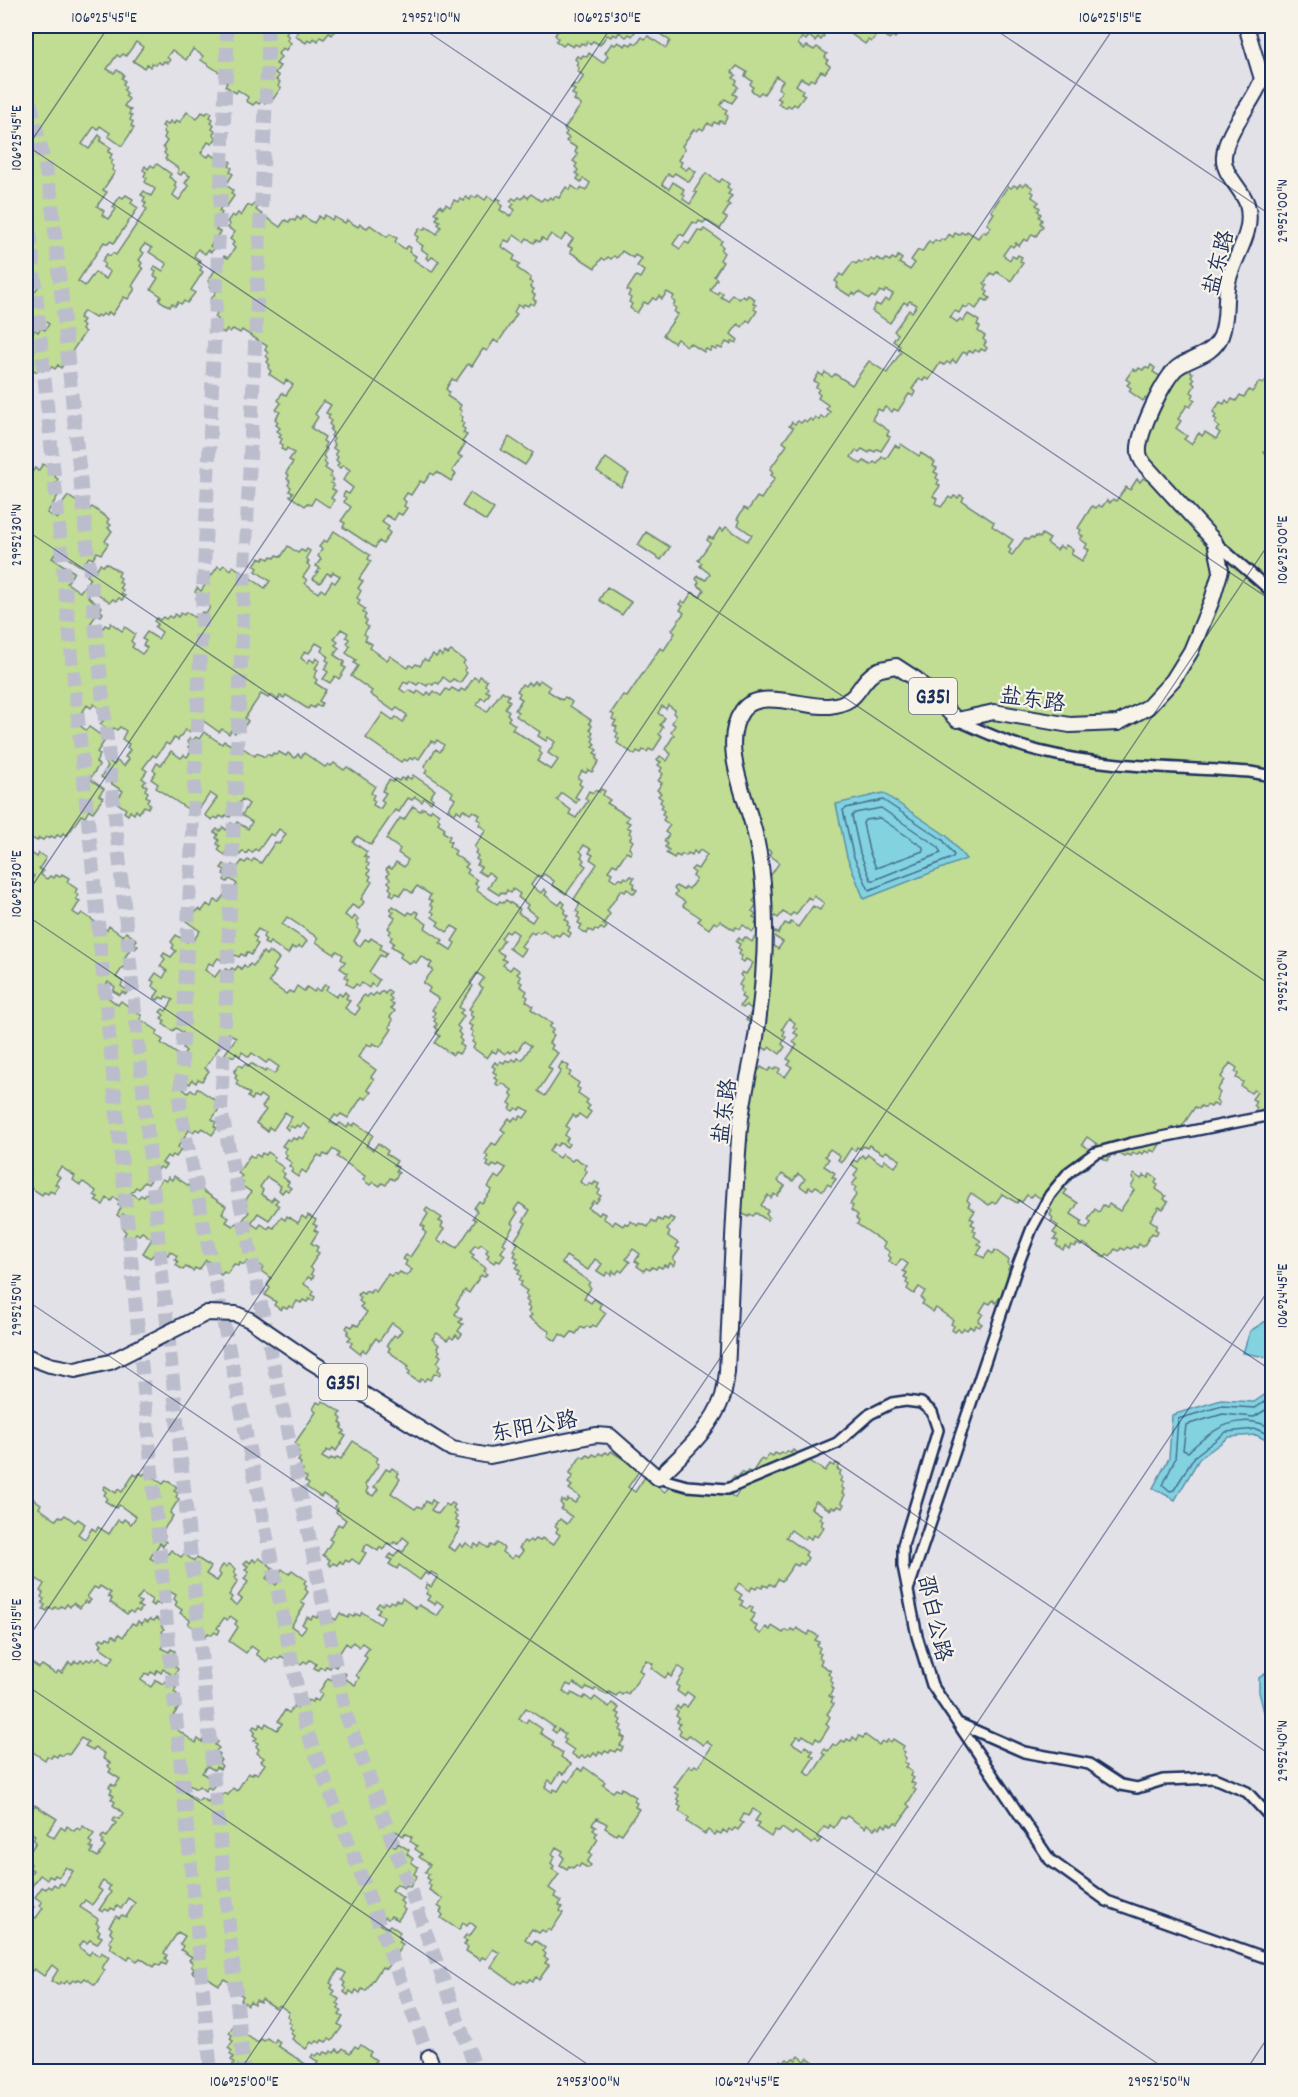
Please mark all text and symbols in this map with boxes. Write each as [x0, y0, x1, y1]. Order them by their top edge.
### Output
text: 106°25'45"E [71, 8, 137, 30]
text: 29°52'10"N [402, 8, 460, 30]
text: 106°25'30"E [573, 8, 641, 30]
text: 106°25'15"E [1079, 8, 1141, 30]
text: 106°25'45"E [7, 105, 29, 171]
text: 29°52'00"N [1273, 179, 1295, 243]
street label: 盐东路 [1197, 227, 1244, 299]
text: 29°52'30"N [7, 504, 29, 566]
text: 106°25'00"E [1273, 516, 1295, 584]
road number: G351 [909, 678, 957, 714]
street label: 盐东路 [998, 682, 1067, 721]
text: 106°25'30"E [7, 850, 29, 918]
text: 29°52'20"N [1273, 950, 1295, 1012]
street label: 盐东路 [707, 1077, 746, 1146]
text: 106°24'45"E [1273, 1263, 1295, 1328]
text: 29°52'50"N [7, 1274, 29, 1336]
road number: G351 [319, 1364, 367, 1400]
street label: 东阳公路 [489, 1406, 581, 1451]
street label: 邵白公路 [908, 1572, 958, 1665]
text: 106°25'15"E [7, 1599, 29, 1661]
text: 29°52'40"N [1273, 1720, 1295, 1782]
text: 106°25'00"E [210, 2072, 278, 2094]
text: 29°53'00"N [556, 2072, 620, 2094]
text: 106°24'45"E [715, 2072, 780, 2094]
text: 29°52'50"N [1128, 2072, 1190, 2094]

